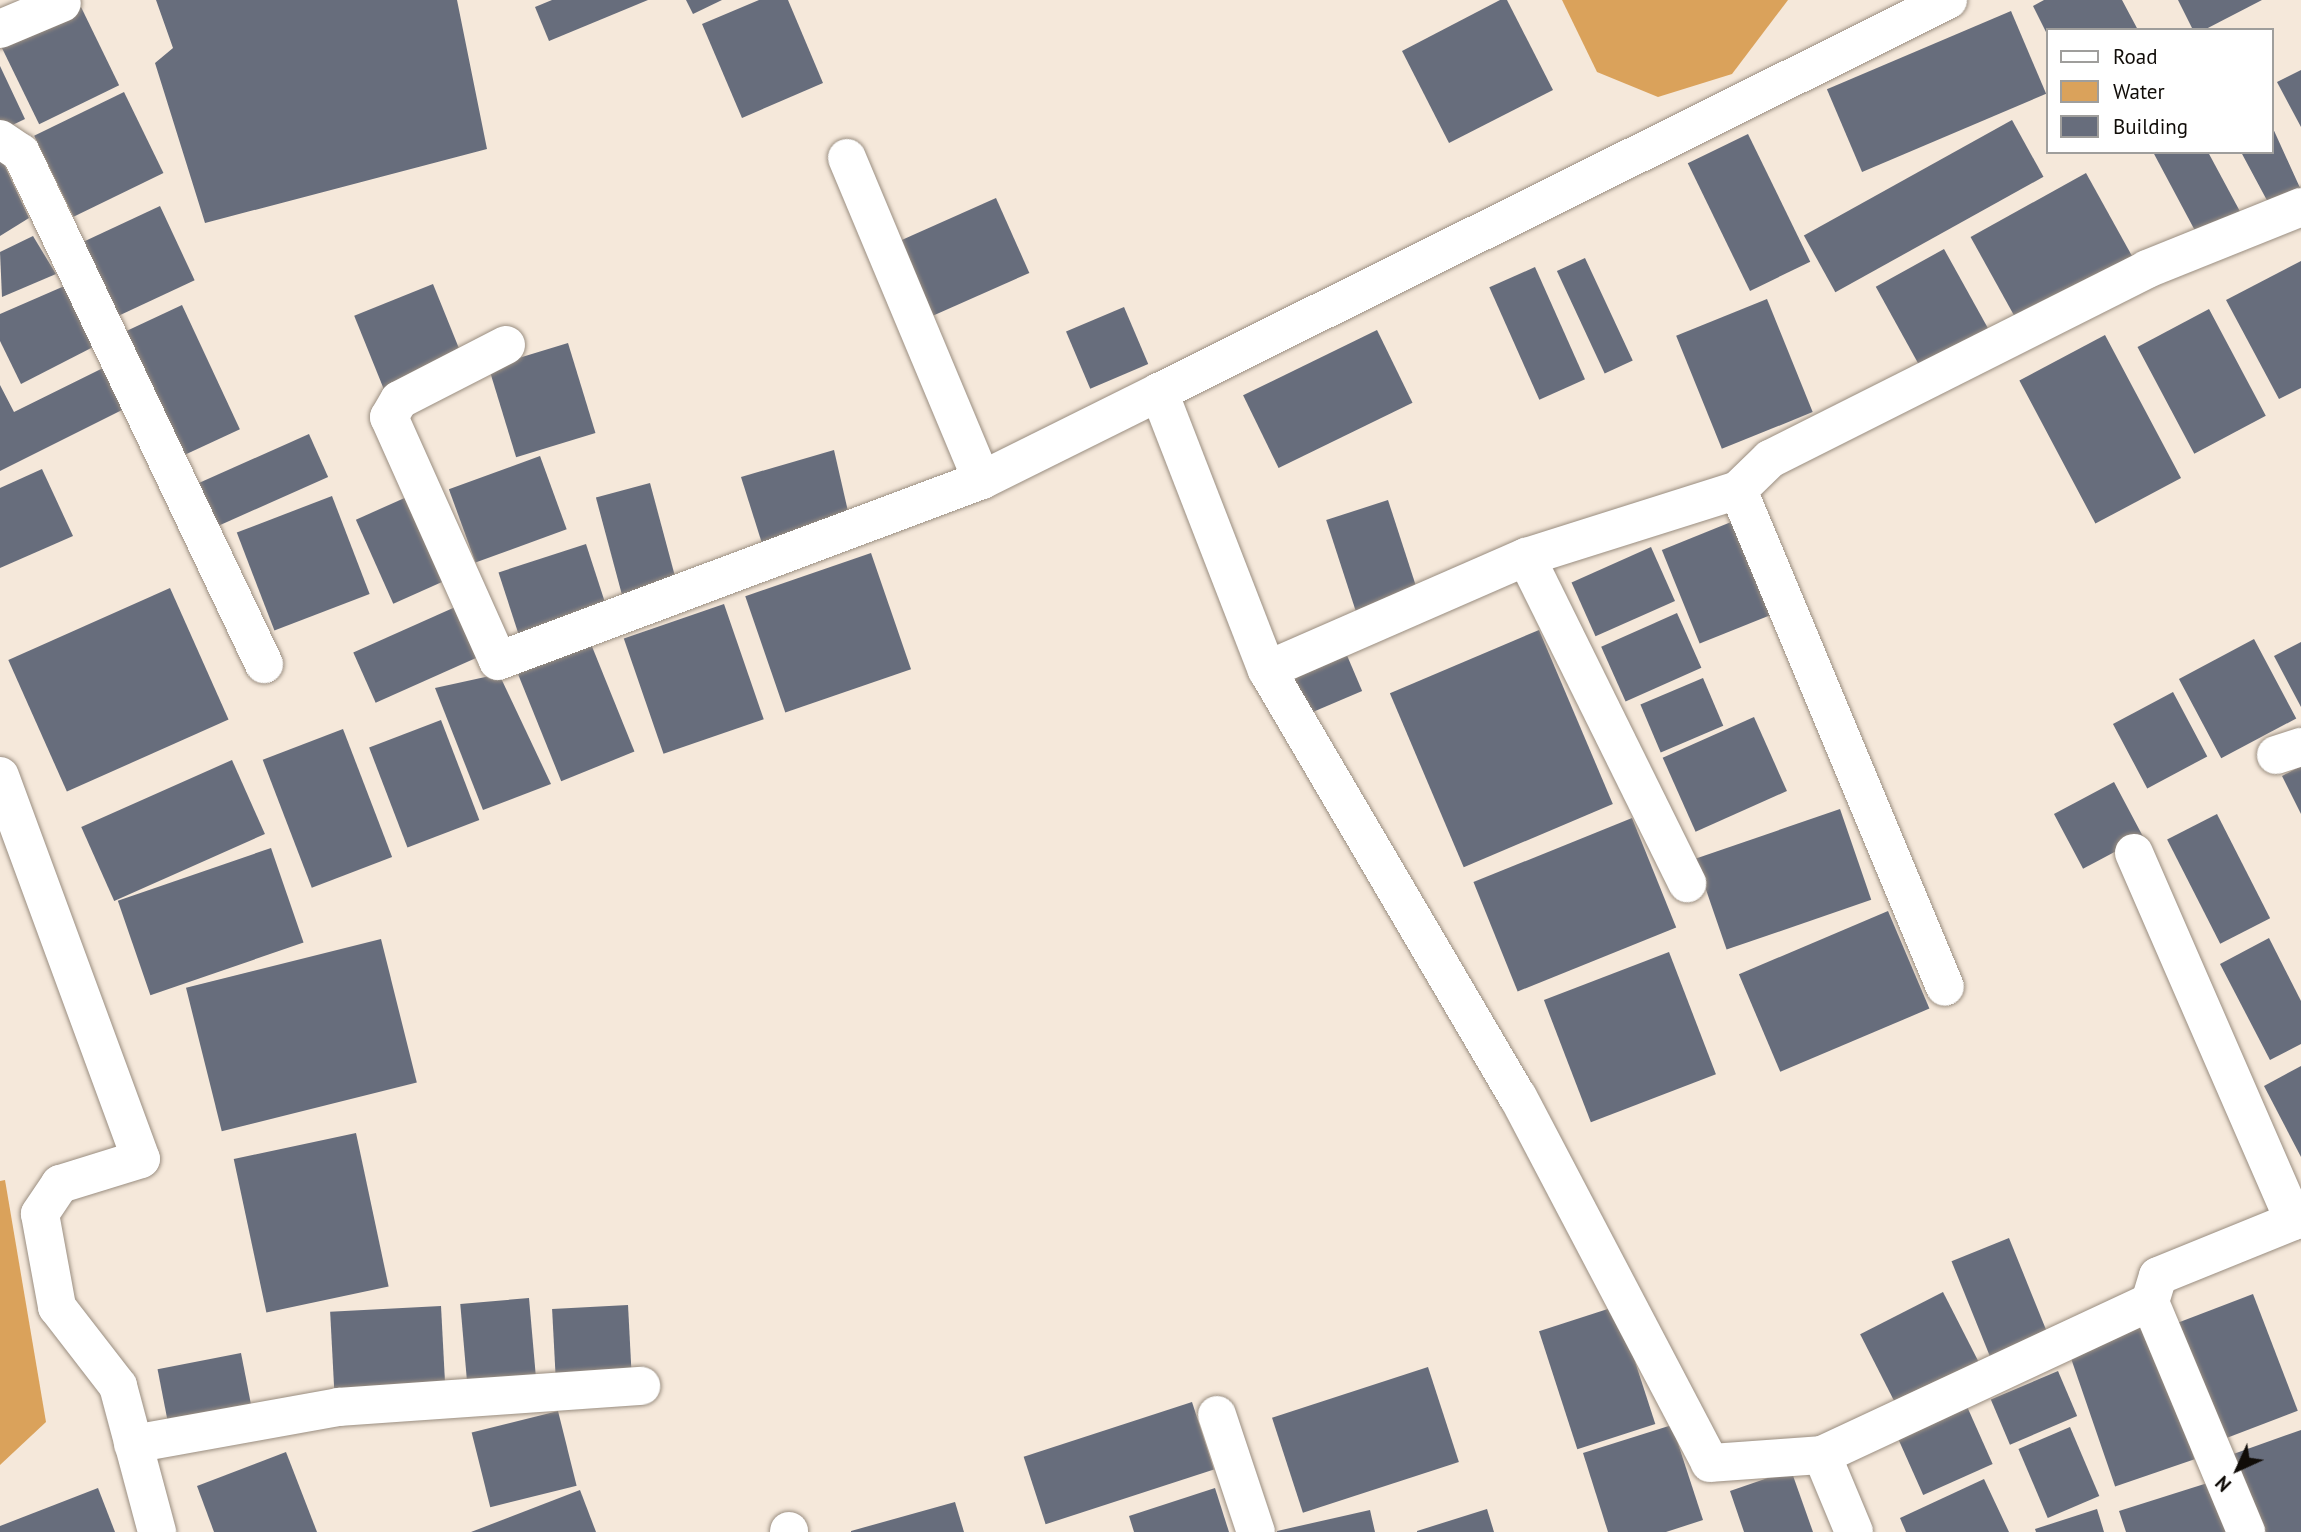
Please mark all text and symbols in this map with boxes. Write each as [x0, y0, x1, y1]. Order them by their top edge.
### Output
legend [2046, 28, 2273, 154]
text: Road [2113, 43, 2157, 70]
text: Water [2113, 78, 2165, 105]
text: Building [2113, 113, 2188, 140]
north arrow [2203, 1434, 2273, 1504]
text: N [2210, 1471, 2236, 1497]

